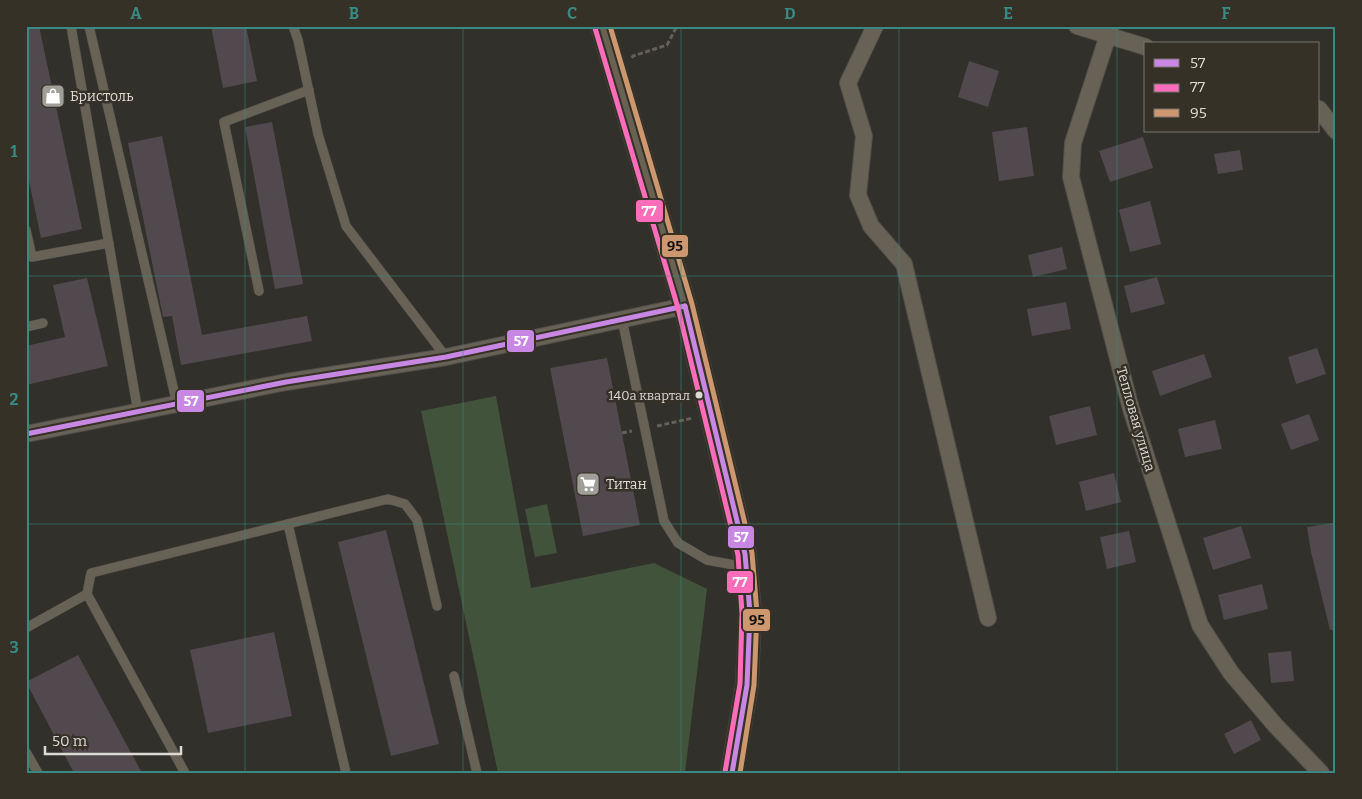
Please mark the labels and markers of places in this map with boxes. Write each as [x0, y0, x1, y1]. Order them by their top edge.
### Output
shop icon: Бристоль [40, 83, 66, 109]
place label: Бристоль [70, 88, 133, 105]
place label: 140а квартал [608, 388, 690, 403]
marker: 140а квартал [694, 390, 704, 400]
supermarket icon: Титан [575, 471, 601, 497]
place label: Титан [606, 476, 647, 493]

